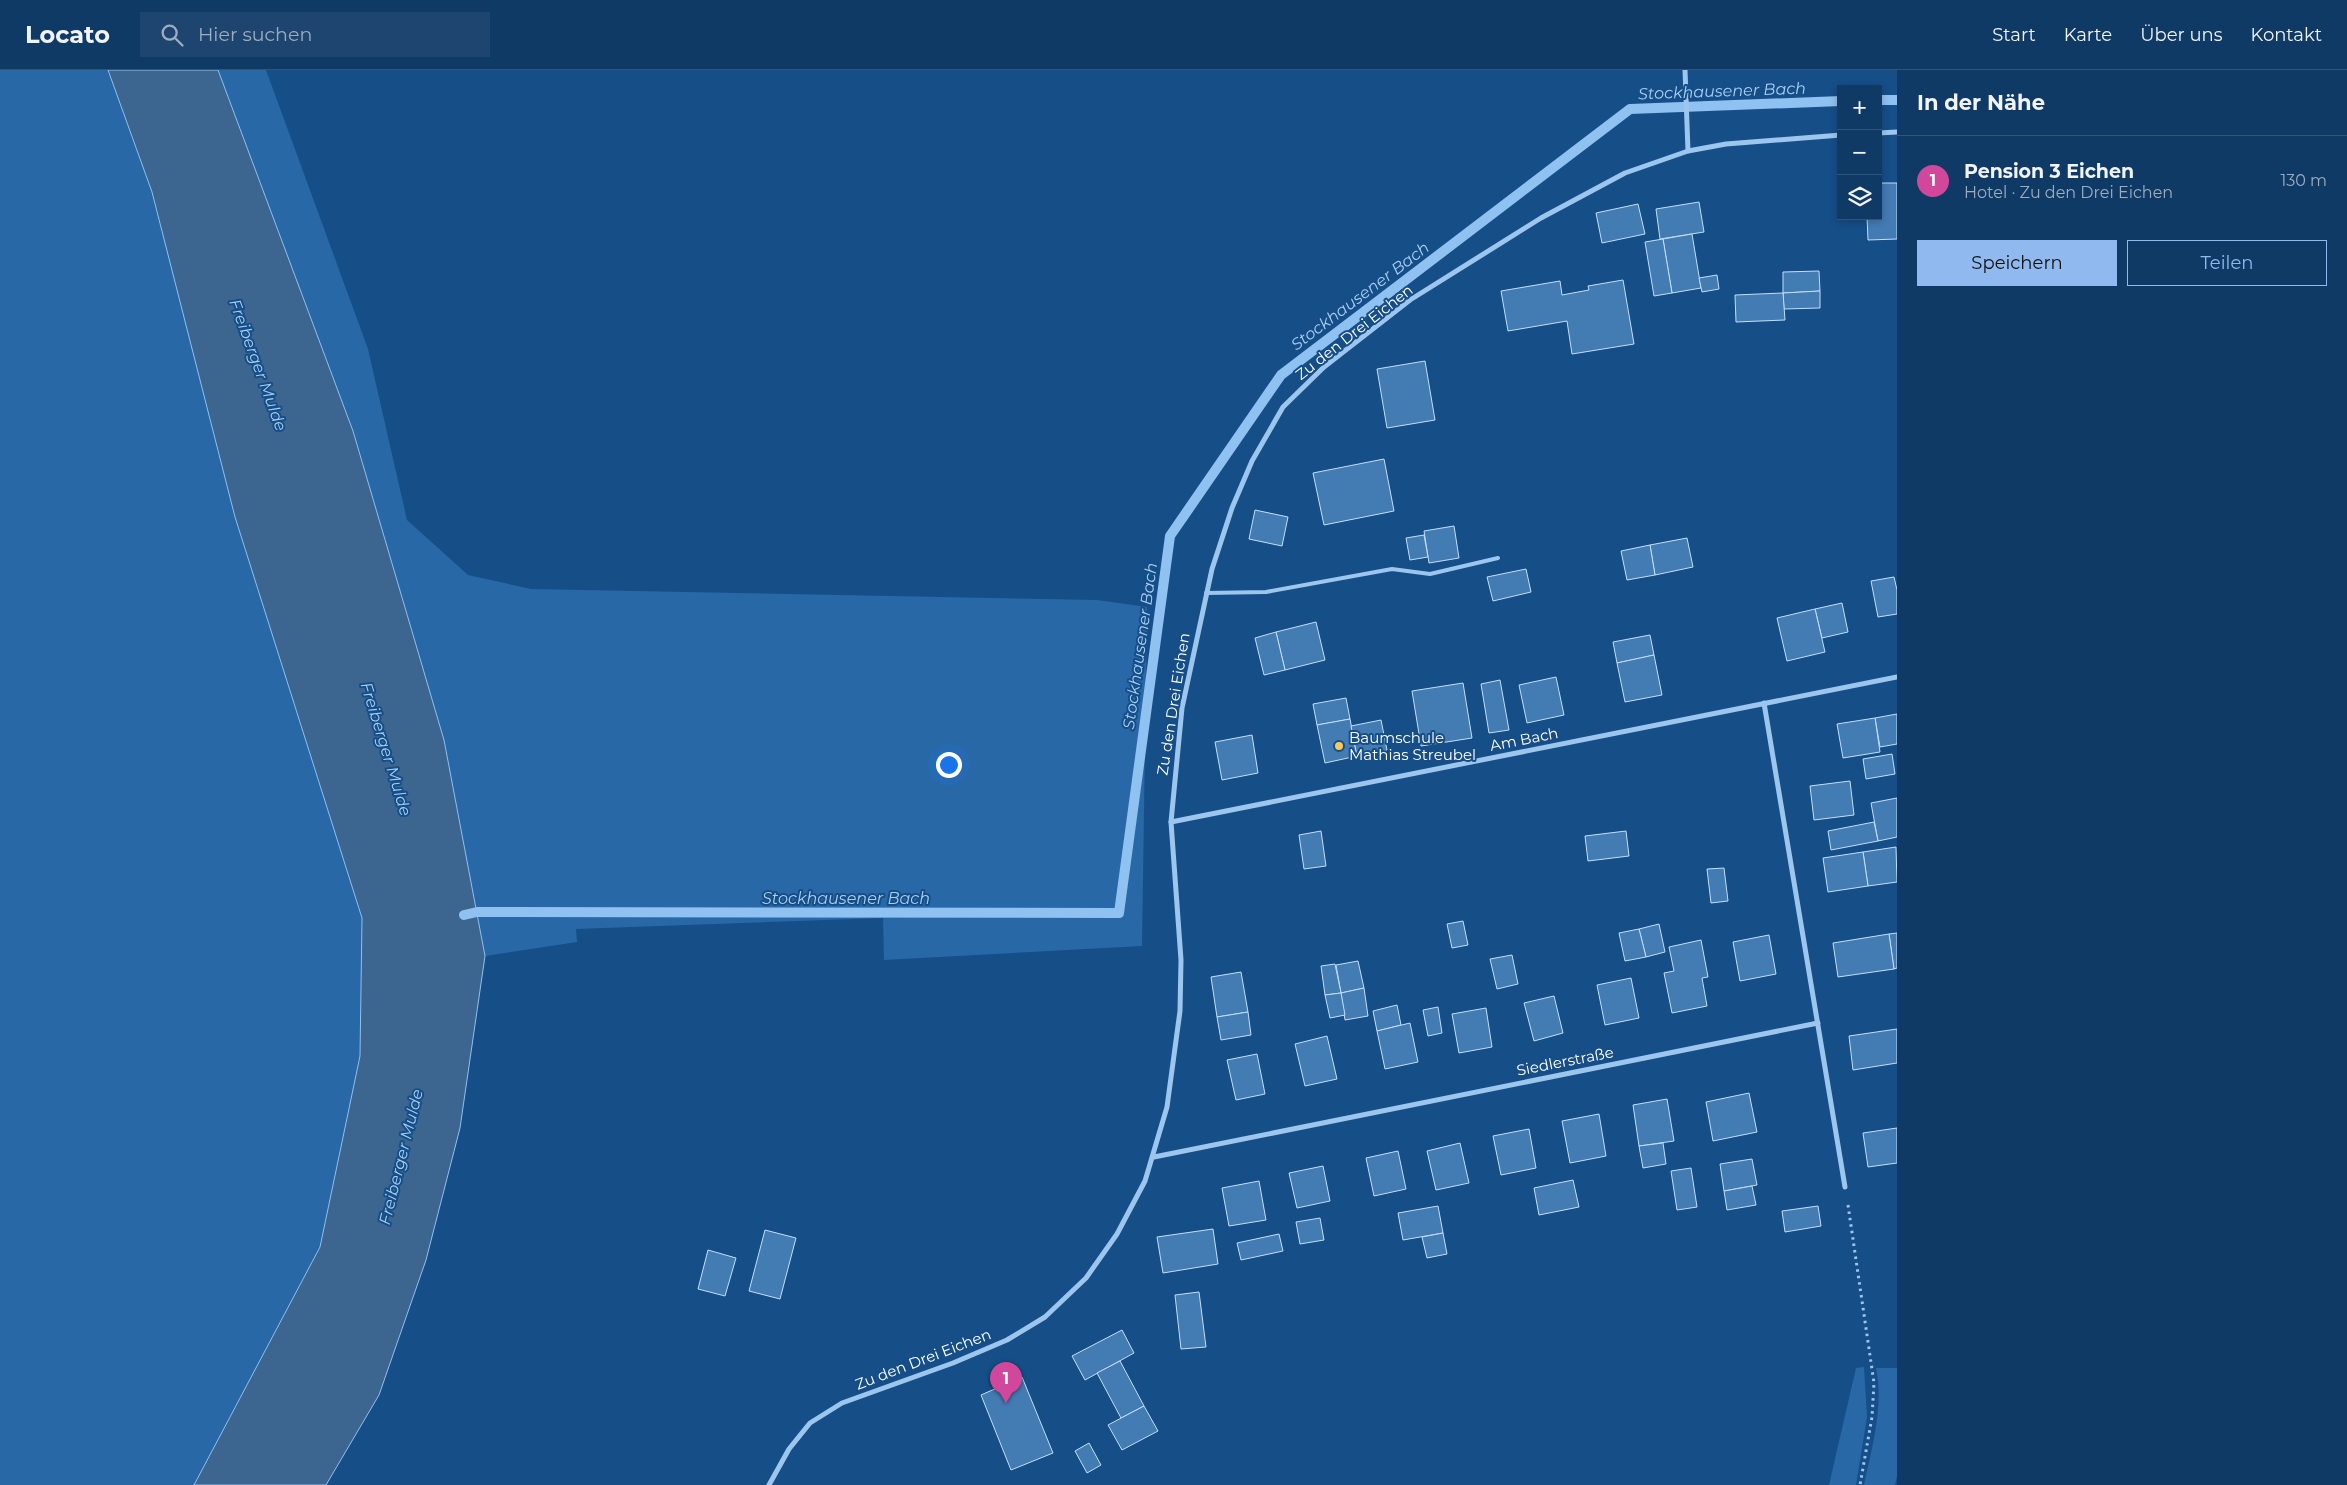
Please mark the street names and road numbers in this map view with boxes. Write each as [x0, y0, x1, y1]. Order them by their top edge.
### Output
street label: Zu den Drei Eichen [1291, 280, 1417, 384]
street label: Zu den Drei Eichen [1152, 631, 1194, 777]
street label: Am Bach [1488, 723, 1560, 755]
street label: Siedlerstraße [1515, 1042, 1615, 1080]
street label: Zu den Drei Eichen [852, 1324, 994, 1394]

